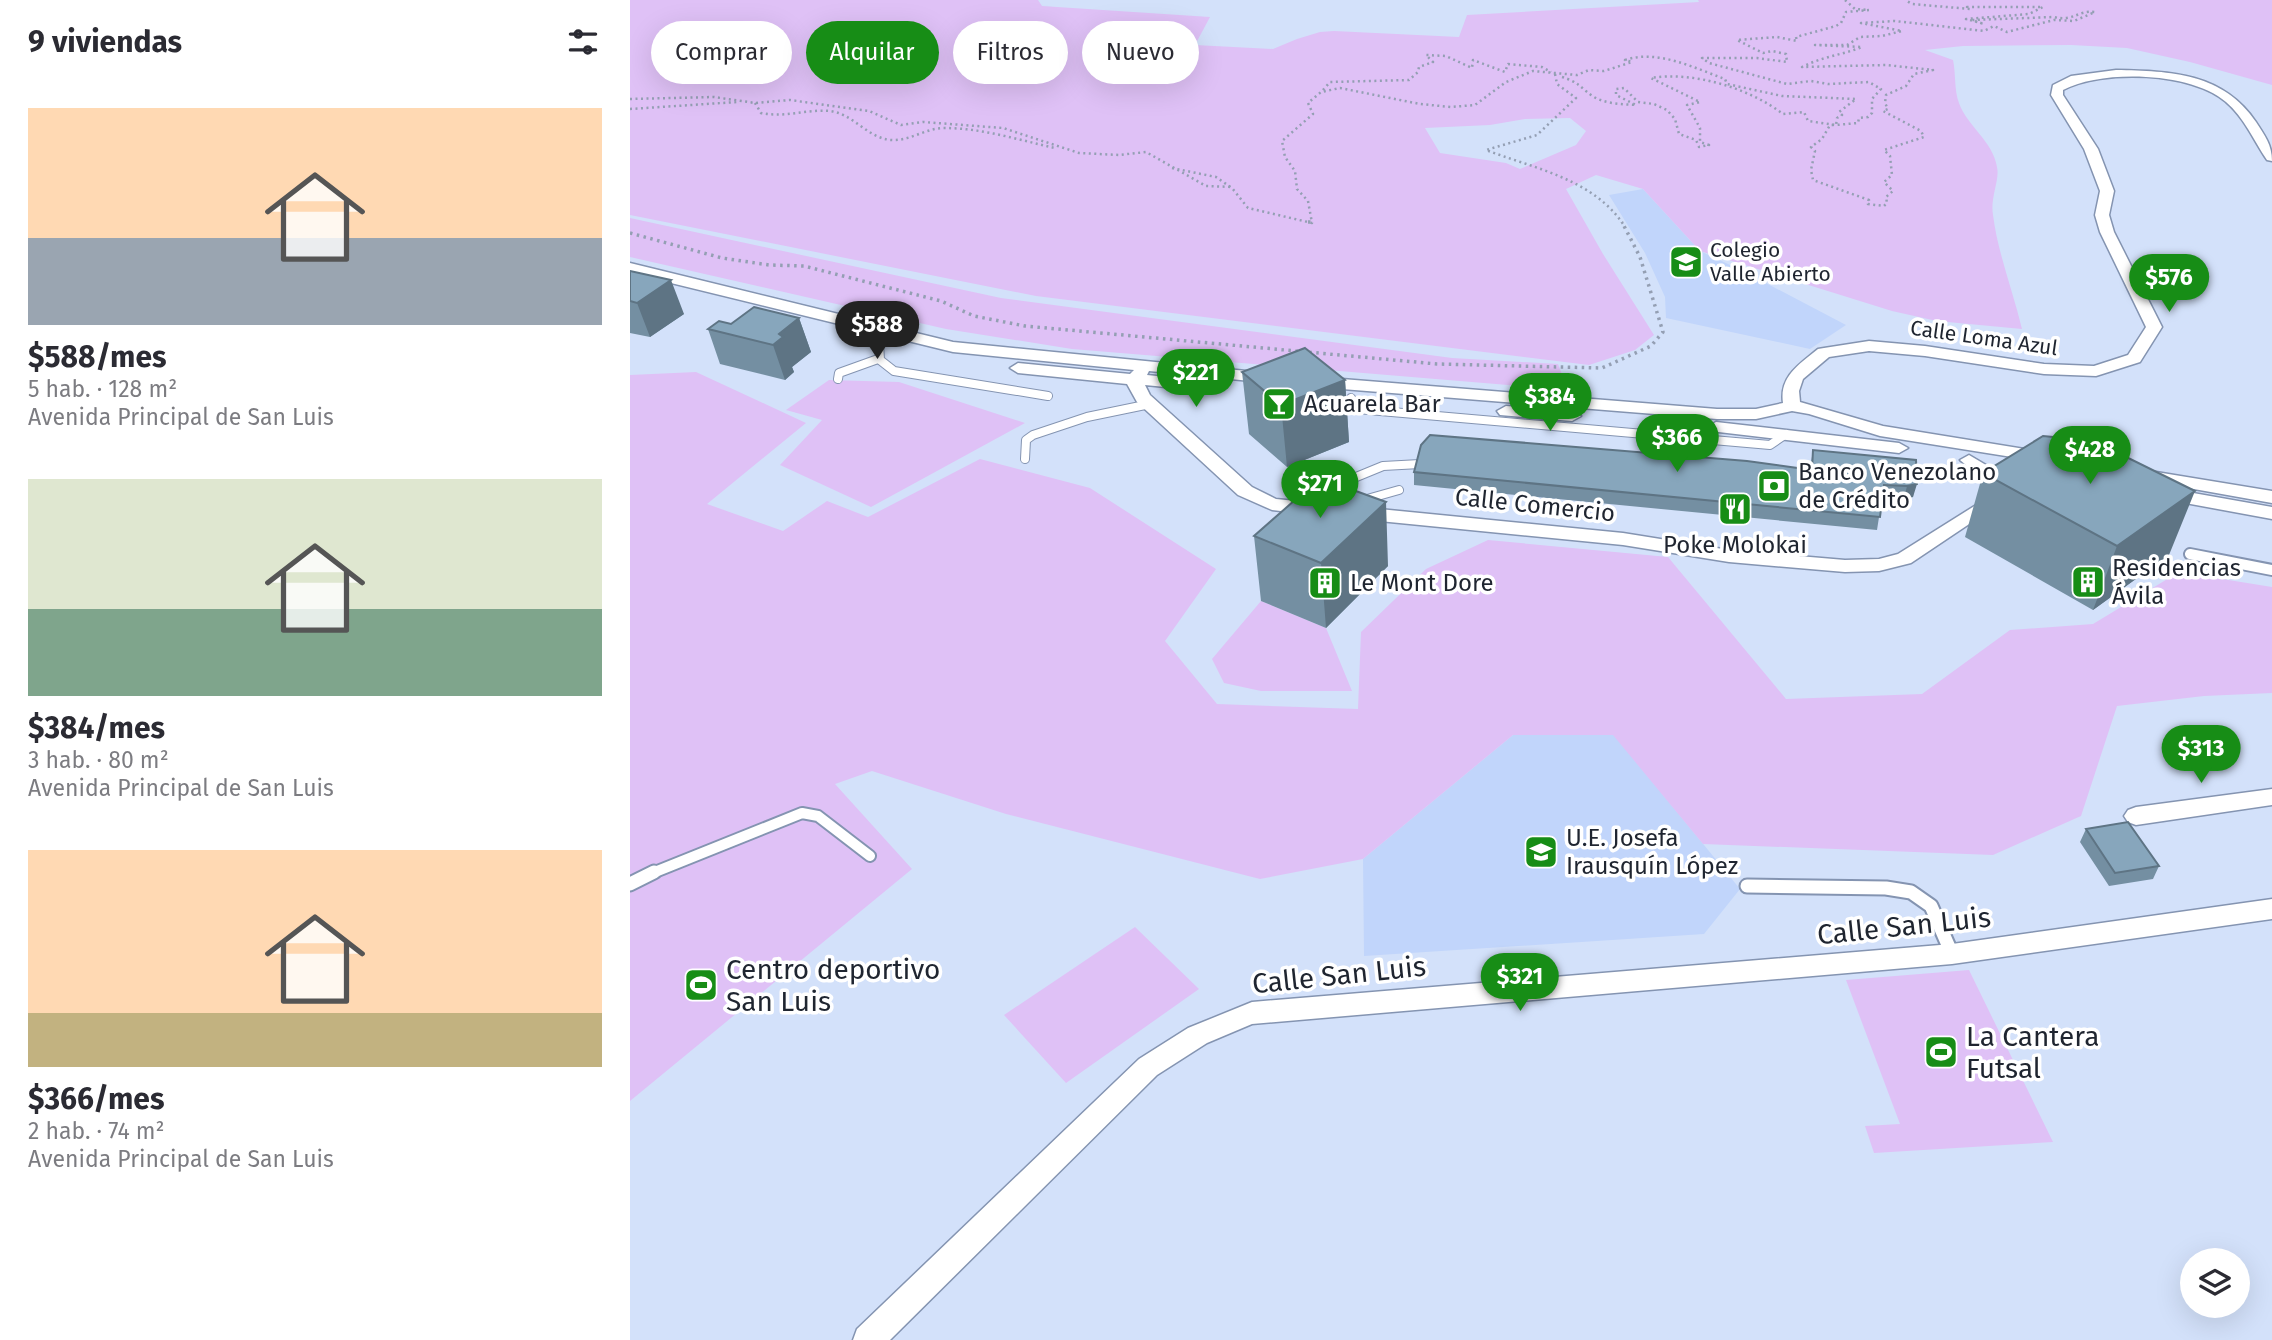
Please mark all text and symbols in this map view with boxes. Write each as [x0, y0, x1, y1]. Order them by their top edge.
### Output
chip: Comprar [651, 21, 792, 84]
chip: Alquilar [806, 21, 939, 84]
chip: Filtros [953, 21, 1068, 84]
chip: Nuevo [1082, 21, 1199, 84]
icon: filters [564, 23, 602, 61]
text: 9 viviendas [28, 24, 182, 60]
icon: home [252, 154, 378, 280]
place label: Colegio Valle Abierto [1710, 237, 1831, 287]
school or university icon: Colegio Valle Abierto [1667, 243, 1705, 281]
pin: $576 [2128, 254, 2210, 314]
text: $576 [2145, 263, 2193, 291]
pin: $588 [836, 302, 918, 361]
text: $588 [851, 310, 903, 338]
street label: Calle Loma Azul [1909, 315, 2059, 361]
text: $588/mes [28, 339, 167, 375]
pin: $221 [1155, 350, 1237, 409]
text: $221 [1173, 358, 1219, 386]
pin: $384 [1509, 374, 1591, 433]
text: 5 hab. · 128 m² [28, 375, 177, 403]
text: $384 [1525, 382, 1575, 410]
bar icon: Acuarela Bar [1260, 385, 1298, 423]
place label: Acuarela Bar [1304, 390, 1442, 418]
text: Avenida Principal de San Luis [28, 403, 334, 431]
pin: $366 [1636, 414, 1718, 474]
text: $366 [1652, 423, 1702, 451]
pin: $428 [2049, 426, 2131, 486]
text: $428 [2065, 435, 2115, 463]
place label: Banco Venezolano de Crédito [1798, 458, 1996, 514]
pin: $271 [1279, 461, 1361, 520]
bank icon: Banco Venezolano de Crédito [1755, 467, 1793, 505]
text: $271 [1297, 469, 1343, 497]
street label: Calle Comercio [1454, 483, 1616, 527]
restaurant icon: Poke Molokai [1716, 490, 1754, 528]
icon: home [252, 525, 378, 651]
place label: Poke Molokai [1663, 531, 1807, 559]
place label: Residencias Ávila [2112, 554, 2241, 610]
building icon: Residencias Ávila [2069, 563, 2107, 601]
building icon: Le Mont Dore [1306, 564, 1344, 602]
place label: Le Mont Dore [1350, 569, 1494, 597]
text: $384/mes [28, 710, 165, 746]
pin: $313 [2160, 726, 2242, 785]
text: $313 [2178, 734, 2224, 762]
text: 3 hab. · 80 m² [28, 746, 169, 774]
text: Avenida Principal de San Luis [28, 774, 334, 802]
place label: U.E. Josefa Irausquín López [1566, 824, 1738, 880]
school or university icon: U.E. Josefa Irausquín López [1522, 833, 1560, 871]
icon: home [252, 896, 378, 1022]
street label: Calle San Luis [1816, 900, 1992, 952]
street label: Calle San Luis [1251, 949, 1427, 1001]
place label: Centro deportivo San Luis [726, 953, 940, 1018]
pin: $321 [1479, 954, 1561, 1013]
text: $321 [1497, 962, 1543, 990]
sports icon: Centro deportivo San Luis [682, 966, 720, 1004]
place label: La Cantera Futsal [1966, 1020, 2099, 1085]
sports icon: La Cantera Futsal [1922, 1033, 1960, 1071]
text: $366/mes [28, 1081, 164, 1117]
text: 2 hab. · 74 m² [28, 1117, 165, 1145]
text: Avenida Principal de San Luis [28, 1145, 334, 1173]
map controls [2180, 1248, 2250, 1318]
button: layers [2180, 1248, 2250, 1318]

